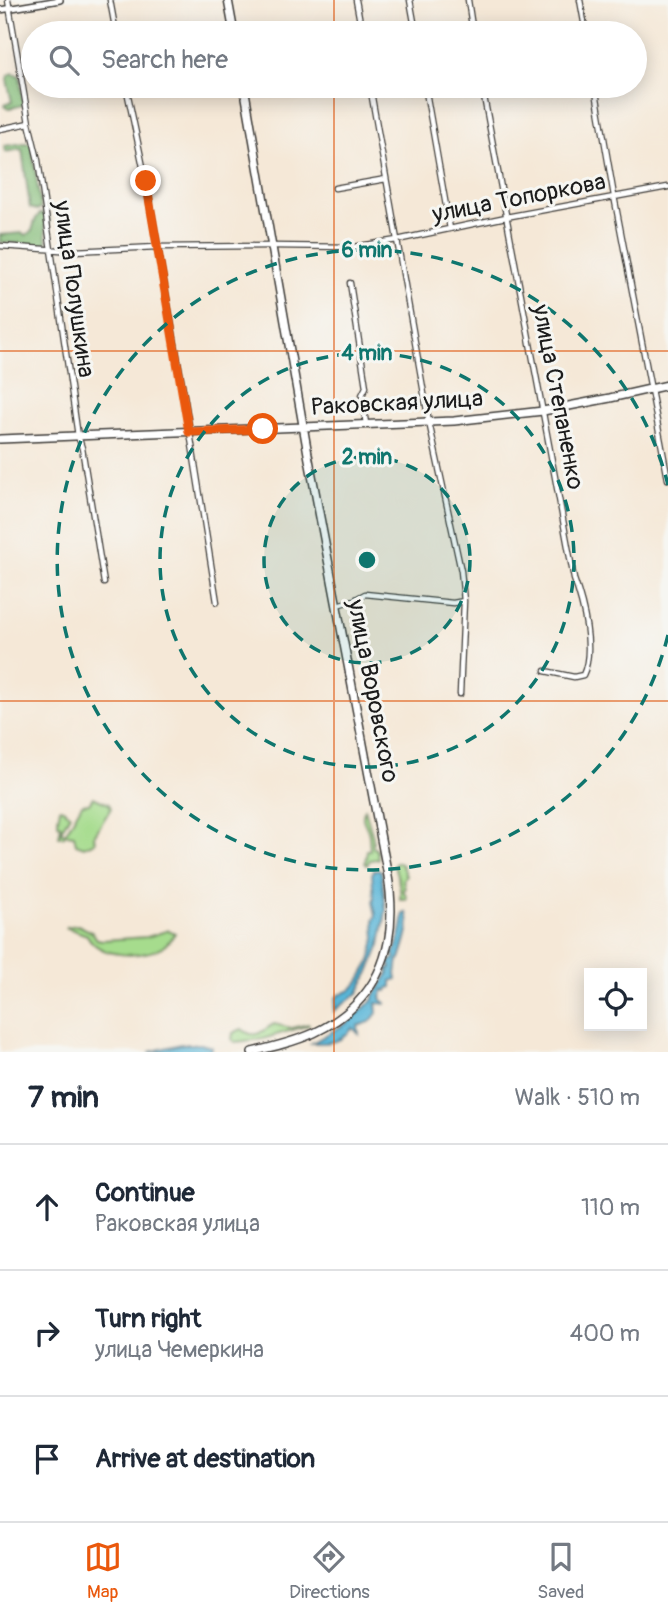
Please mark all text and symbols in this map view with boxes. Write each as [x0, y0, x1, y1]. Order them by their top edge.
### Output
search box [21, 21, 647, 98]
icon: search [45, 41, 83, 79]
text: Search here [101, 44, 228, 76]
route end [130, 165, 161, 196]
street label: улица Топоркова [429, 167, 608, 229]
street label: улица Полушкина [47, 198, 101, 379]
text: 6 min [342, 237, 393, 264]
street label: улица Степаненко [526, 301, 590, 492]
text: 4 min [342, 340, 393, 367]
street label: Раковская улица [310, 384, 484, 422]
route start [247, 413, 278, 444]
text: 2 min [342, 444, 392, 471]
centre of rings [355, 548, 379, 572]
street label: улица Воровского [341, 596, 405, 785]
map controls [584, 968, 647, 1031]
button: locate [584, 968, 647, 1031]
text: 7 min [28, 1079, 99, 1116]
text: Walk · 510 m [515, 1083, 640, 1112]
text: Continue [95, 1177, 195, 1209]
icon: ahead [28, 1188, 66, 1226]
text: 110 m [581, 1193, 640, 1222]
text: Раковская улица [95, 1209, 260, 1238]
text: Turn right [95, 1303, 201, 1335]
icon: right [28, 1314, 66, 1352]
text: 400 m [570, 1319, 640, 1348]
text: улица Чемеркина [95, 1335, 264, 1364]
icon: arrive [28, 1440, 66, 1478]
text: Arrive at destination [95, 1443, 315, 1475]
tab: Map [84, 1538, 122, 1604]
tab: Directions [289, 1538, 370, 1604]
tab: Saved [537, 1538, 584, 1604]

